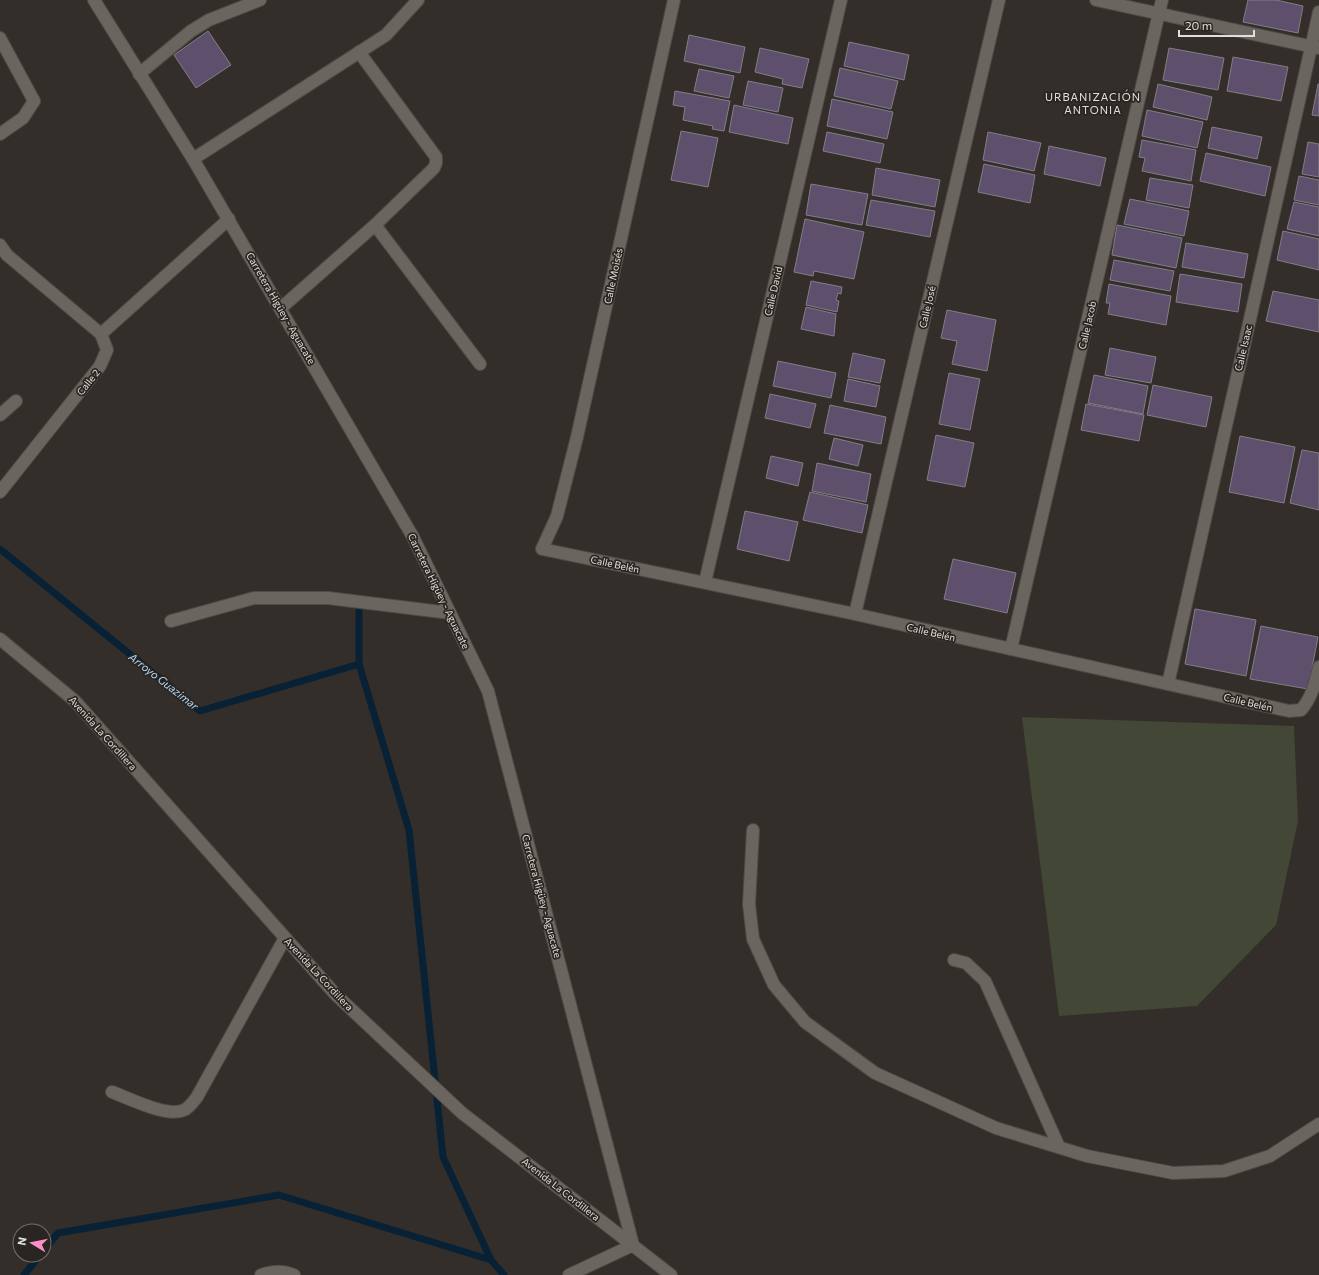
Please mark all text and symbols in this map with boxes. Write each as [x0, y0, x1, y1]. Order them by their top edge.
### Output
scale bar [1179, 12, 1254, 38]
text: 20 m [1185, 18, 1212, 32]
district label: URBANIZACIÓN ANTONIA [1045, 89, 1141, 116]
street label: Calle Moisés [601, 247, 625, 305]
street label: Carretera Higüey - Aguacate [244, 250, 318, 366]
street label: Calle David [761, 265, 785, 317]
street label: Calle José [916, 285, 938, 329]
street label: Calle Jacob [1076, 300, 1098, 350]
street label: Calle Isaac [1232, 324, 1254, 372]
street label: Calle 2 [74, 366, 102, 397]
street label: Carretera Higüey - Aguacate [406, 531, 472, 651]
street label: Calle Belén [589, 553, 641, 575]
street label: Calle Belén [905, 621, 957, 643]
water label: Arroyo Guazimar [126, 649, 202, 713]
street label: Calle Belén [1222, 691, 1274, 713]
street label: Avenida La Cordillera [67, 694, 139, 772]
street label: Carretera Higüey - Aguacate [520, 833, 564, 959]
street label: Avenida La Cordillera [282, 935, 356, 1013]
street label: Avenida La Cordillera [520, 1155, 602, 1223]
north arrow [12, 1223, 52, 1263]
text: N [15, 1236, 29, 1246]

